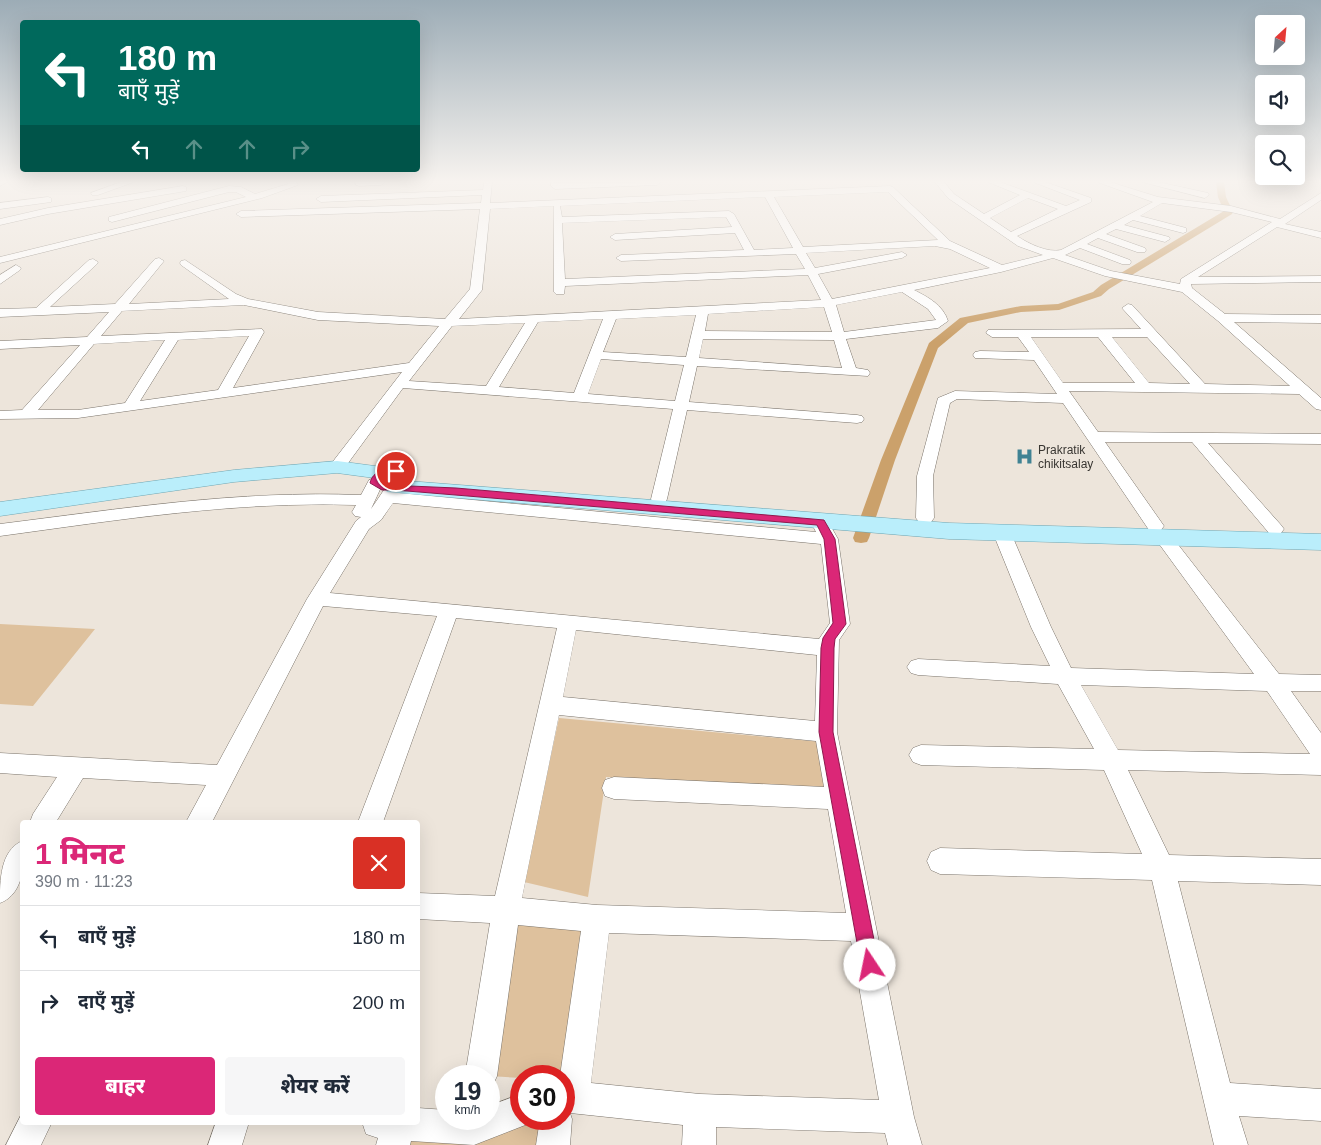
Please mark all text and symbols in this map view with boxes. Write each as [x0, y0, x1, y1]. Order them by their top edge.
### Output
north arrow [1255, 15, 1305, 65]
map controls [1255, 15, 1305, 185]
text: 180 m [118, 38, 217, 77]
icon: left [35, 40, 100, 105]
button: sound [1255, 75, 1305, 125]
text: बाएँ मुड़ें [118, 79, 179, 104]
icon: left [127, 135, 155, 163]
icon: ahead [180, 135, 208, 163]
icon: ahead [233, 135, 261, 163]
icon: right [286, 135, 314, 163]
button: search [1255, 135, 1305, 185]
place label: Prakratik chikitsalay [1038, 443, 1093, 471]
hospital icon: Prakratik chikitsalay [1014, 447, 1034, 467]
pin [375, 450, 417, 492]
icon: arrive [382, 457, 410, 485]
text: 1 मिनट [35, 837, 125, 870]
button: close [353, 837, 405, 889]
text: 390 m · 11:23 [35, 873, 133, 890]
icon: left [35, 924, 63, 952]
text: बाएँ मुड़ें [78, 926, 135, 947]
text: 180 m [352, 927, 405, 948]
position arrow [843, 938, 895, 990]
icon: right [35, 989, 63, 1017]
text: दाएँ मुड़ें [78, 991, 134, 1012]
text: 200 m [352, 992, 405, 1013]
button: बाहर [35, 1057, 215, 1115]
button: शेयर करें [225, 1057, 405, 1115]
speed limit sign: 30 [510, 1065, 575, 1130]
text: 19 [454, 1077, 481, 1105]
text: km/h [454, 1103, 481, 1117]

